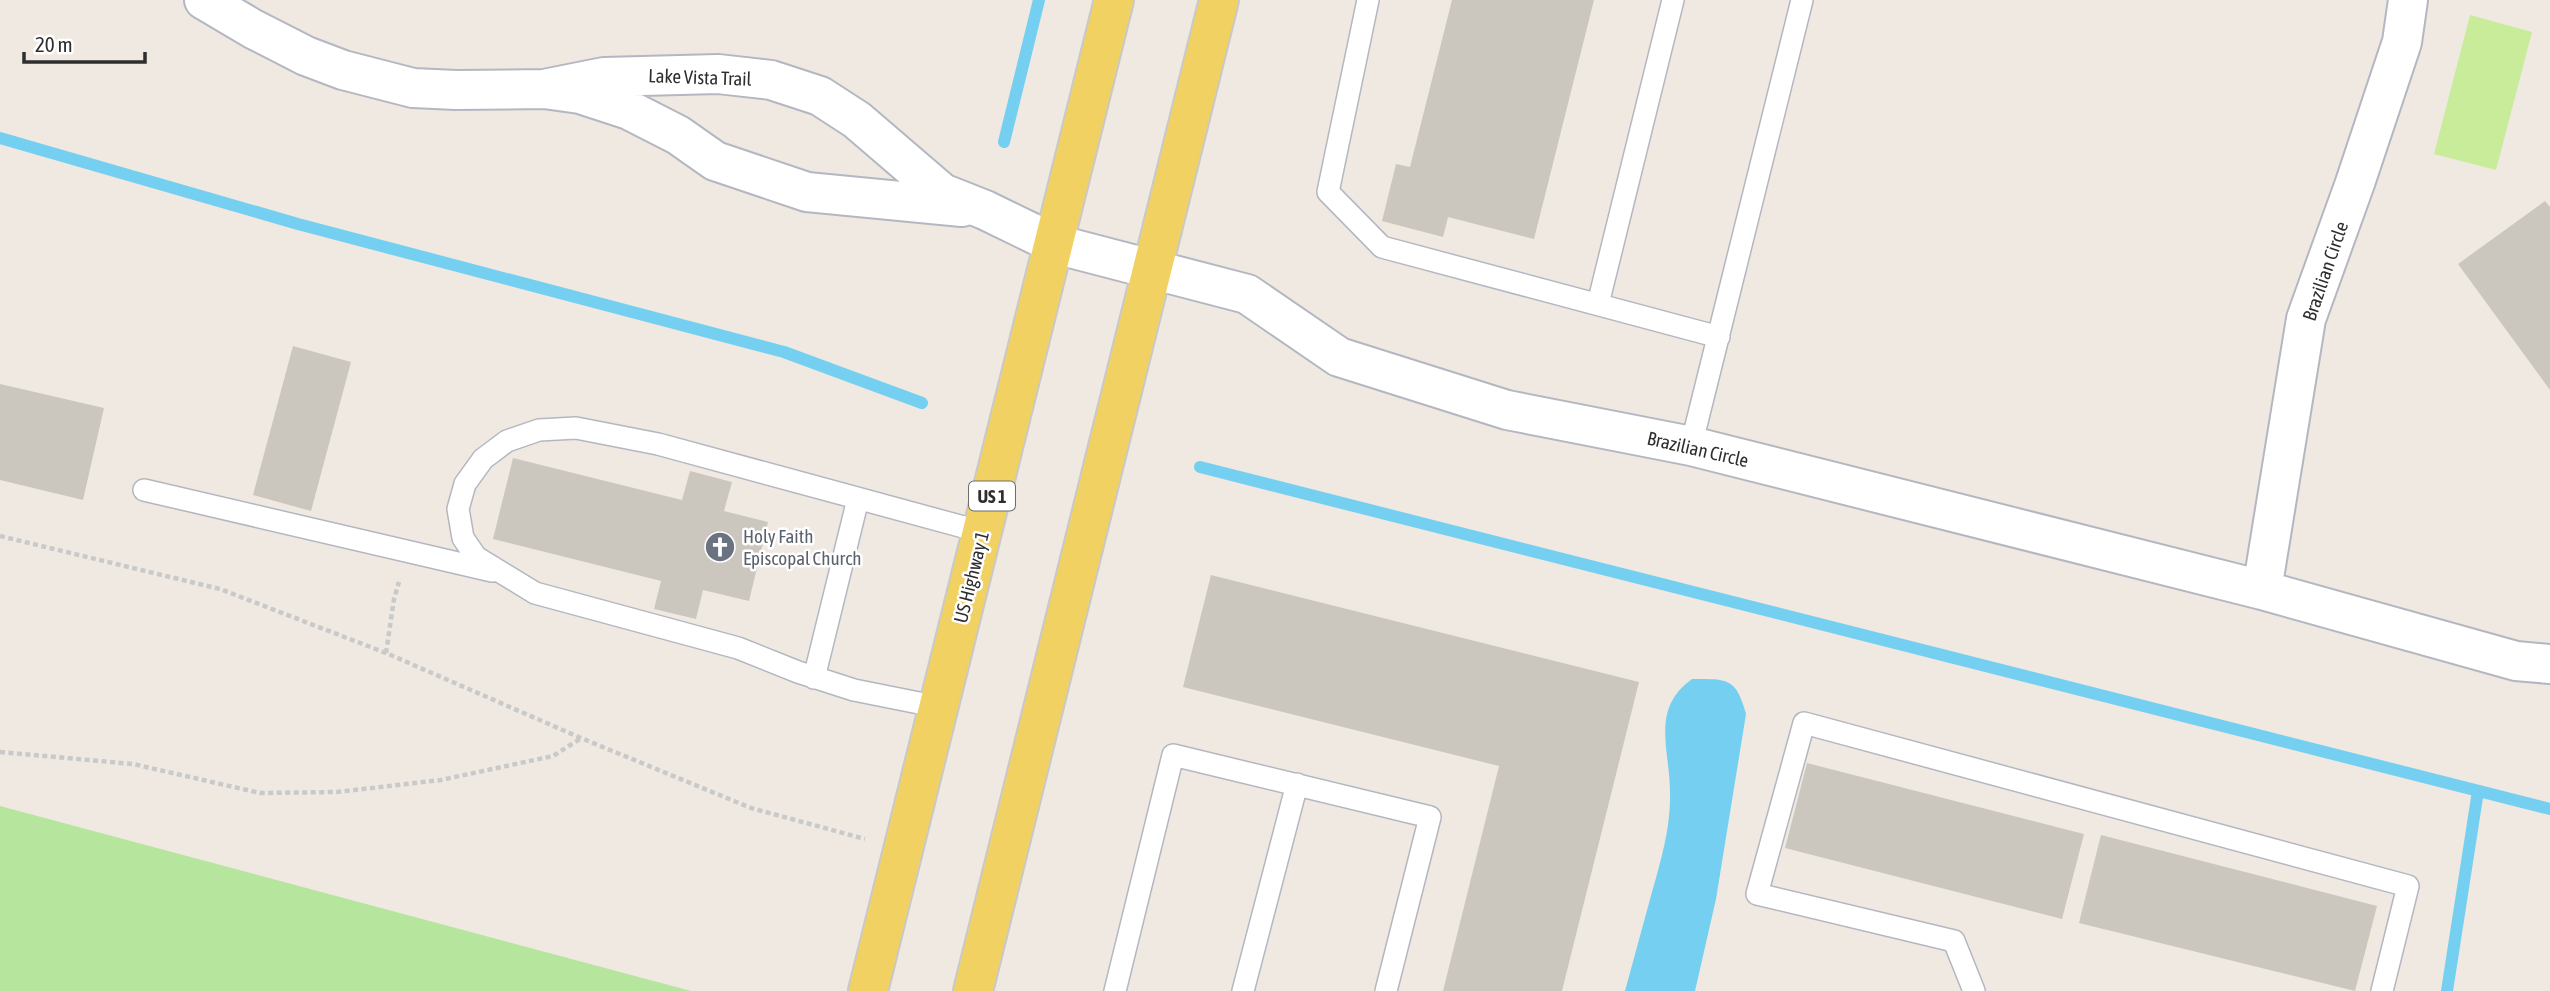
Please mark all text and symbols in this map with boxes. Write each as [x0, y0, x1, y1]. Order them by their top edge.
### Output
scale bar [24, 21, 145, 65]
text: 20 m [35, 32, 73, 56]
street label: Lake Vista Trail [648, 64, 752, 90]
street label: Brazilian Circle [2298, 219, 2352, 323]
street label: Brazilian Circle [1645, 427, 1751, 471]
road number: US 1 [969, 482, 1015, 510]
place label: Holy Faith Episcopal Church [743, 525, 861, 569]
street label: US Highway 1 [949, 529, 993, 625]
church icon: Holy Faith Episcopal Church [703, 530, 737, 564]

